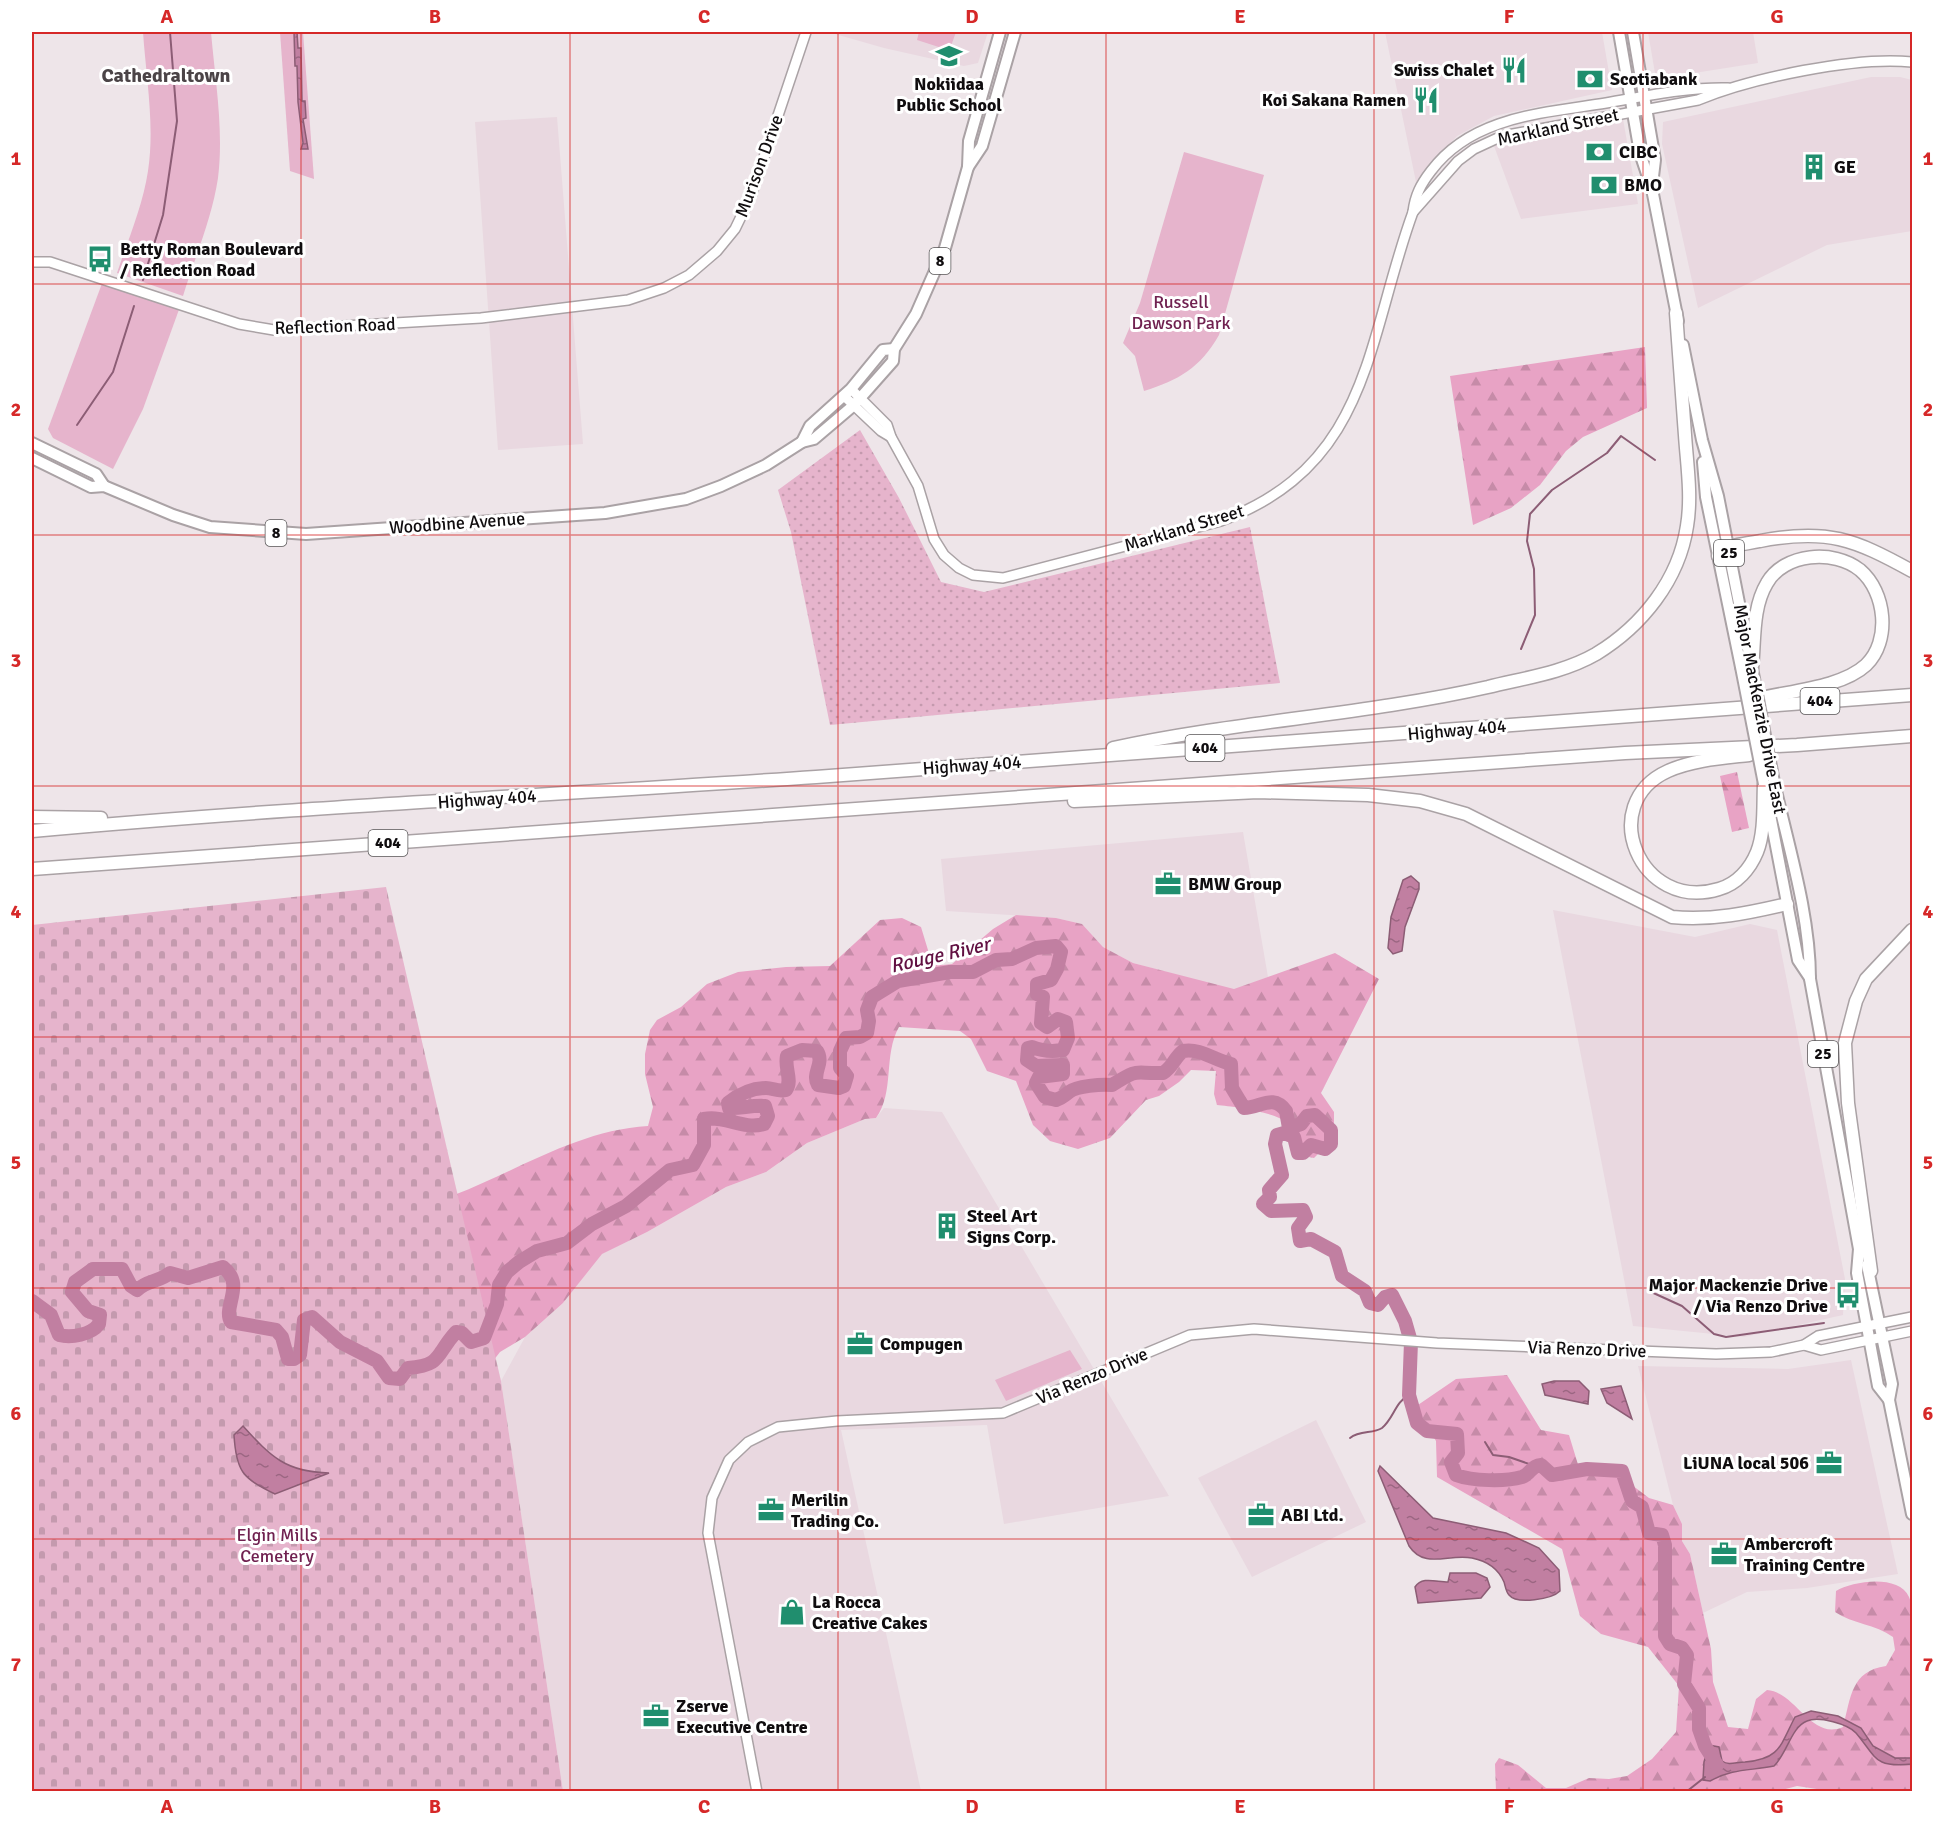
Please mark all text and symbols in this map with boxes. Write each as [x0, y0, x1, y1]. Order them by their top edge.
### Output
text: A [161, 4, 174, 29]
text: B [429, 4, 441, 29]
text: C [698, 4, 710, 29]
text: D [965, 4, 979, 29]
text: E [1234, 4, 1246, 29]
text: F [1504, 4, 1515, 29]
text: G [1770, 4, 1784, 29]
school or university icon: Nokiidaa Public School [934, 41, 964, 71]
restaurant icon: Swiss Chalet [1499, 55, 1529, 85]
place label: Swiss Chalet [1394, 59, 1494, 81]
district label: Cathedraltown [101, 63, 231, 88]
bank icon: Scotiabank [1575, 64, 1605, 94]
place label: Scotiabank [1610, 68, 1698, 90]
place label: Nokiidaa Public School [896, 73, 1002, 116]
restaurant icon: Koi Sakana Ramen [1411, 85, 1441, 115]
place label: Koi Sakana Ramen [1262, 89, 1406, 111]
street label: Markland Street [1495, 103, 1621, 151]
street label: Murison Drive [730, 112, 788, 220]
bank icon: CIBC [1584, 137, 1614, 167]
place label: CIBC [1619, 141, 1658, 163]
text: 1 [11, 146, 22, 171]
text: 1 [1923, 146, 1934, 171]
building icon: GE [1799, 152, 1829, 182]
place label: GE [1834, 156, 1856, 178]
bank icon: BMO [1589, 170, 1619, 200]
place label: BMO [1624, 174, 1662, 196]
place label: Betty Roman Boulevard / Reflection Road [120, 238, 304, 281]
bus stop icon: Betty Roman Boulevard / Reflection Road [85, 244, 115, 274]
road number: 8 [930, 248, 950, 274]
park label: Russell Dawson Park [1131, 291, 1231, 334]
street label: Reflection Road [274, 313, 396, 339]
text: 2 [11, 397, 21, 422]
text: 2 [1923, 397, 1933, 422]
street label: Markland Street [1122, 499, 1246, 557]
street label: Woodbine Avenue [388, 507, 526, 539]
road number: 8 [266, 520, 286, 546]
road number: 25 [1714, 540, 1744, 566]
street label: Major MacKenzie Drive East [1729, 602, 1791, 816]
text: 3 [11, 648, 21, 673]
text: 3 [1923, 648, 1933, 673]
road number: 404 [1800, 688, 1840, 714]
street label: Highway 404 [1407, 715, 1508, 745]
road number: 404 [1186, 735, 1224, 761]
street label: Highway 404 [922, 751, 1023, 779]
street label: Highway 404 [437, 785, 538, 813]
road number: 404 [368, 830, 408, 856]
office icon: BMW Group [1153, 869, 1183, 899]
place label: BMW Group [1188, 873, 1282, 895]
text: 4 [11, 899, 22, 924]
text: 4 [1923, 899, 1934, 924]
water label: Rouge River [888, 931, 995, 979]
road number: 25 [1808, 1041, 1838, 1067]
text: 5 [11, 1150, 21, 1175]
text: 5 [1923, 1150, 1933, 1175]
place label: Steel Art Signs Corp. [967, 1205, 1056, 1248]
building icon: Steel Art Signs Corp. [932, 1211, 962, 1241]
place label: Major Mackenzie Drive / Via Renzo Drive [1649, 1274, 1828, 1317]
bus stop icon: Major Mackenzie Drive / Via Renzo Drive [1833, 1280, 1863, 1310]
office icon: Compugen [845, 1329, 875, 1359]
place label: Compugen [880, 1333, 963, 1355]
street label: Via Renzo Drive [1527, 1336, 1647, 1362]
street label: Via Renzo Drive [1033, 1343, 1151, 1409]
text: 6 [11, 1401, 22, 1426]
text: 6 [1923, 1401, 1934, 1426]
office icon: LiUNA local 506 [1814, 1448, 1844, 1478]
place label: LiUNA local 506 [1683, 1452, 1809, 1474]
place label: Merilin Trading Co. [791, 1489, 879, 1532]
office icon: Merilin Trading Co. [756, 1495, 786, 1525]
office icon: ABI Ltd. [1246, 1500, 1276, 1530]
place label: ABI Ltd. [1281, 1504, 1344, 1526]
park label: Elgin Mills Cemetery [236, 1524, 318, 1567]
place label: Ambercroft Training Centre [1744, 1533, 1865, 1576]
office icon: Ambercroft Training Centre [1709, 1539, 1739, 1569]
place label: La Rocca Creative Cakes [812, 1591, 928, 1634]
shop icon: La Rocca Creative Cakes [777, 1597, 807, 1627]
text: 7 [11, 1652, 22, 1677]
text: 7 [1923, 1652, 1934, 1677]
place label: Zserve Executive Centre [676, 1695, 808, 1738]
office icon: Zserve Executive Centre [641, 1701, 671, 1731]
text: A [161, 1794, 174, 1819]
text: B [429, 1794, 441, 1819]
text: C [698, 1794, 710, 1819]
text: D [965, 1794, 979, 1819]
text: E [1234, 1794, 1246, 1819]
text: F [1504, 1794, 1515, 1819]
text: G [1770, 1794, 1784, 1819]

